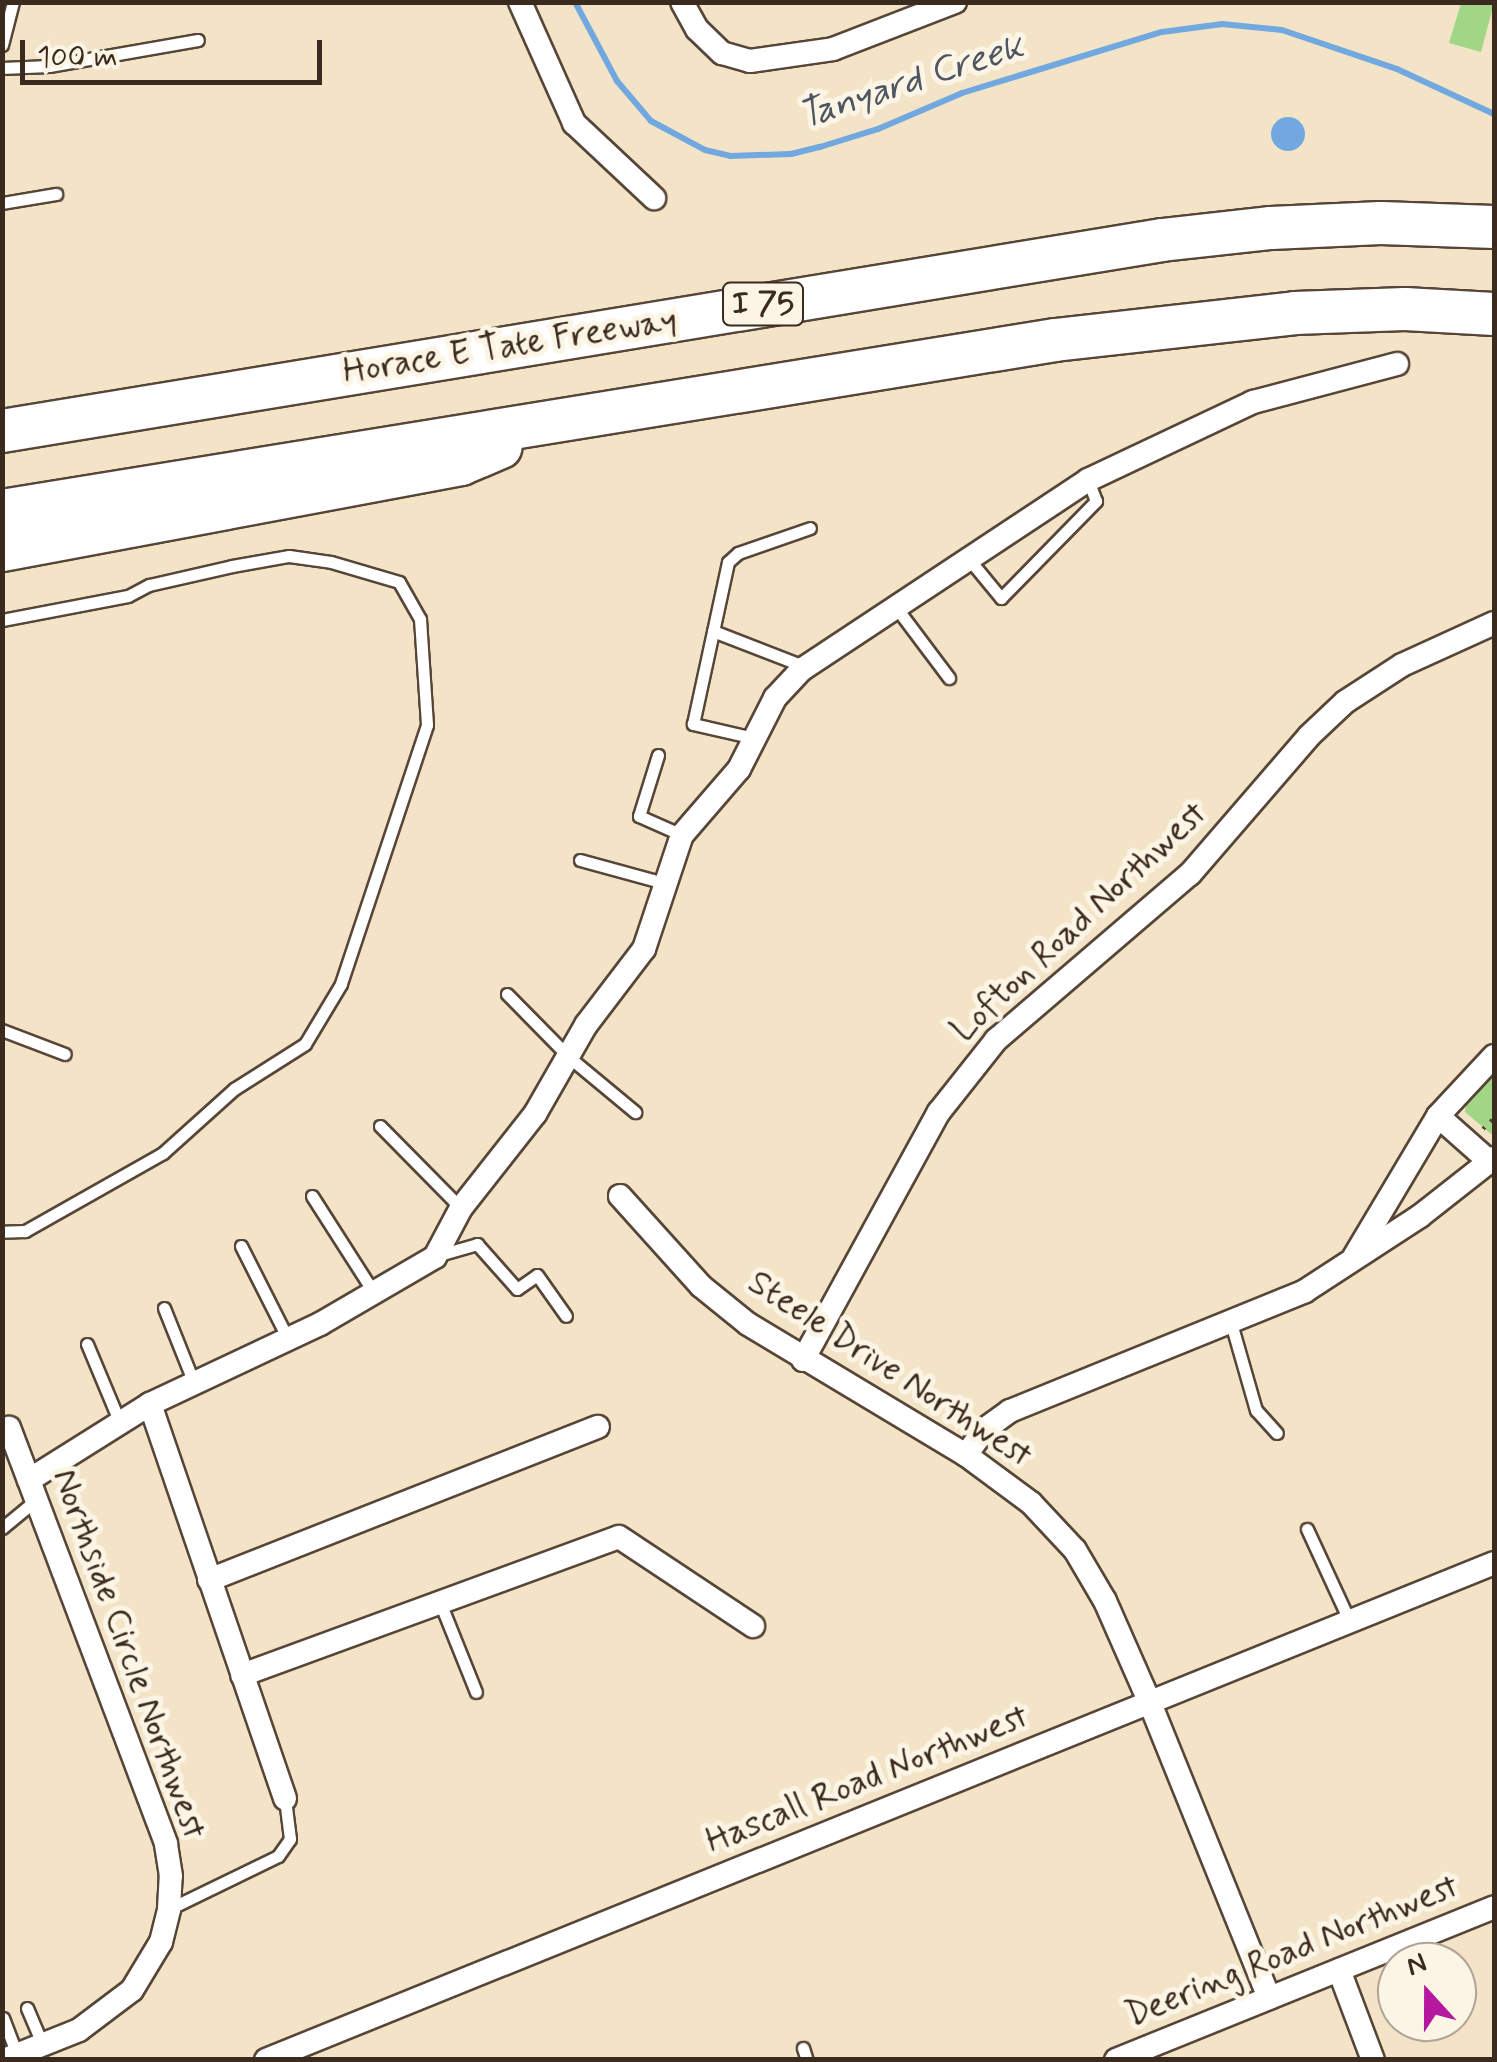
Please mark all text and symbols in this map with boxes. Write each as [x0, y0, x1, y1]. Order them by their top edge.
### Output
scale bar [25, 20, 328, 82]
water label: Tanyard Creek [793, 24, 1029, 140]
text: 100 m [37, 38, 118, 77]
road number: I 75 [720, 277, 806, 331]
street label: Horace E Tate Freeway [340, 299, 680, 393]
street label: Lofton Road Northwest [942, 793, 1216, 1051]
street label: Steele Drive Northwest [739, 1261, 1041, 1477]
street label: Northside Circle Northwest [42, 1463, 216, 1845]
street label: Hascall Road Northwest [701, 1696, 1033, 1862]
street label: Deering Road Northwest [1119, 1865, 1465, 2037]
north arrow [1377, 1942, 1477, 2042]

